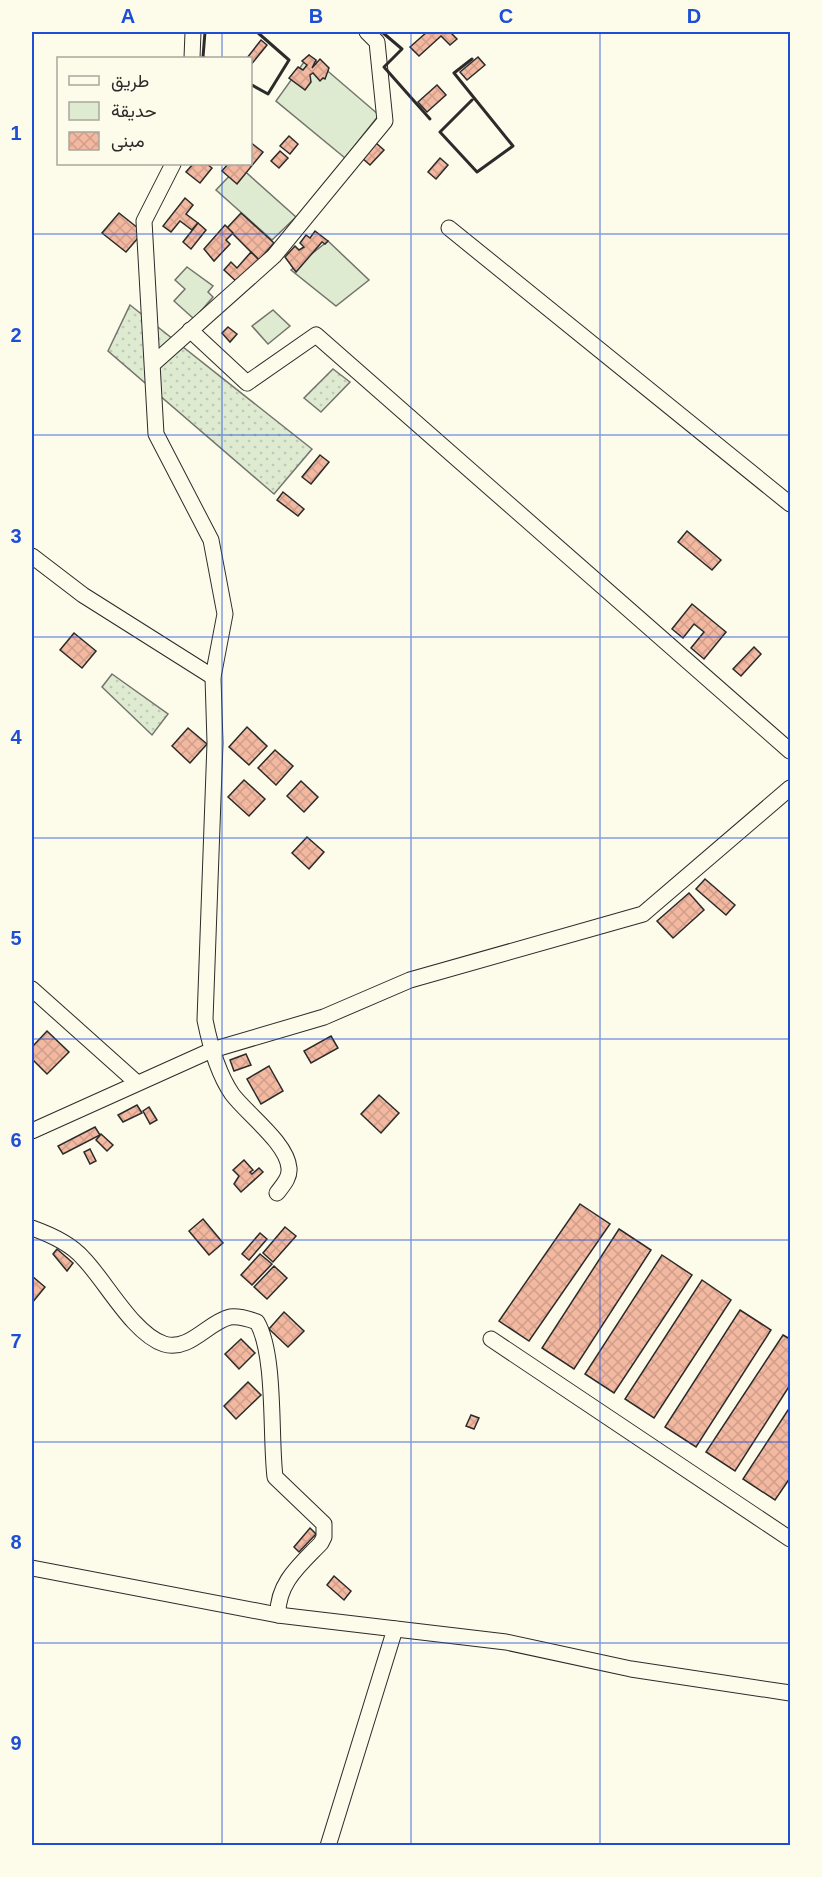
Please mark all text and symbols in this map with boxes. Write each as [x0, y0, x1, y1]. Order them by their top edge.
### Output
text: A [121, 5, 135, 27]
text: B [309, 5, 323, 27]
text: C [499, 5, 513, 27]
text: D [687, 5, 701, 27]
legend [57, 57, 252, 165]
text: طريق [111, 71, 149, 92]
text: حديقة [111, 101, 157, 121]
text: 1 [10, 122, 22, 144]
text: مبنى [111, 131, 145, 152]
text: 2 [10, 324, 22, 346]
text: 3 [10, 525, 22, 547]
text: 4 [10, 726, 22, 748]
text: 5 [10, 927, 22, 949]
text: 6 [10, 1129, 22, 1151]
text: 7 [10, 1330, 22, 1352]
text: 8 [10, 1531, 22, 1553]
text: 9 [10, 1732, 22, 1754]

